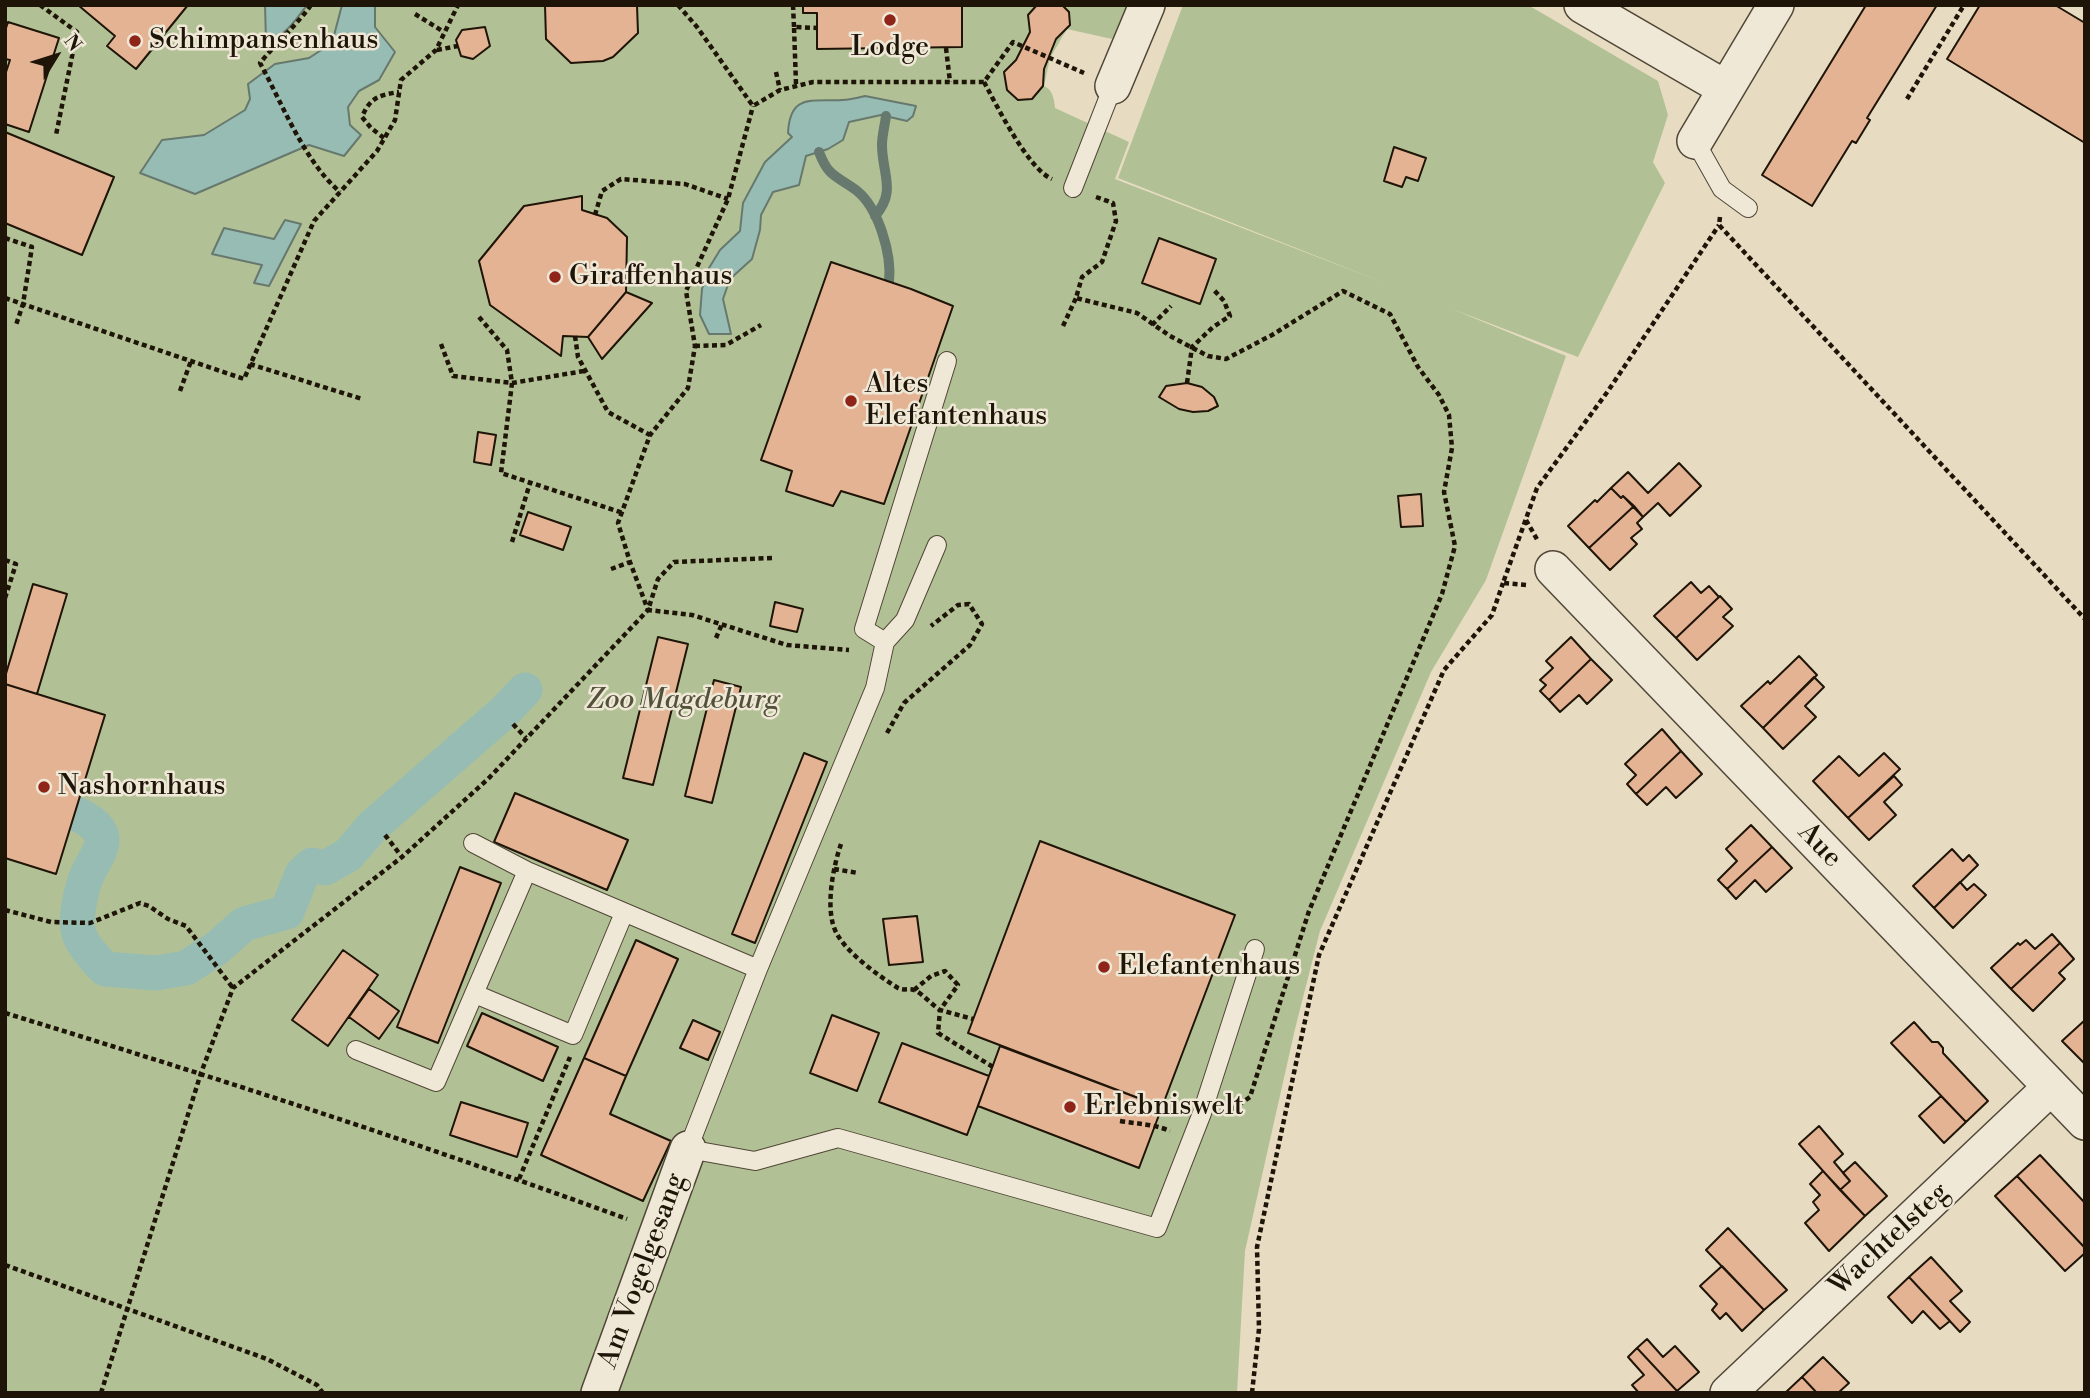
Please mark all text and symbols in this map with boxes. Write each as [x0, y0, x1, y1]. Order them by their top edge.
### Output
marker: Lodge [882, 12, 898, 28]
north arrow [21, 21, 91, 91]
place label: Schimpansenhaus [149, 24, 379, 58]
text: N [58, 30, 87, 56]
place label: Lodge [851, 31, 929, 65]
marker: Schimpansenhaus [127, 33, 143, 49]
place label: Giraffenhaus [569, 260, 732, 294]
marker: Giraffenhaus [547, 269, 563, 285]
place label: Altes Elefantenhaus [865, 368, 1047, 434]
marker: Altes Elefantenhaus [843, 393, 859, 409]
park label: Zoo Magdeburg [587, 684, 779, 718]
place label: Nashornhaus [58, 770, 226, 804]
marker: Nashornhaus [36, 779, 52, 795]
street label: Aue [1790, 817, 1848, 875]
place label: Elefantenhaus [1118, 950, 1300, 984]
marker: Elefantenhaus [1096, 959, 1112, 975]
place label: Erlebniswelt [1084, 1090, 1244, 1124]
marker: Erlebniswelt [1062, 1099, 1078, 1115]
street label: Am Vogelgesang [592, 1169, 694, 1373]
street label: Wachtelsteg [1823, 1176, 1957, 1304]

